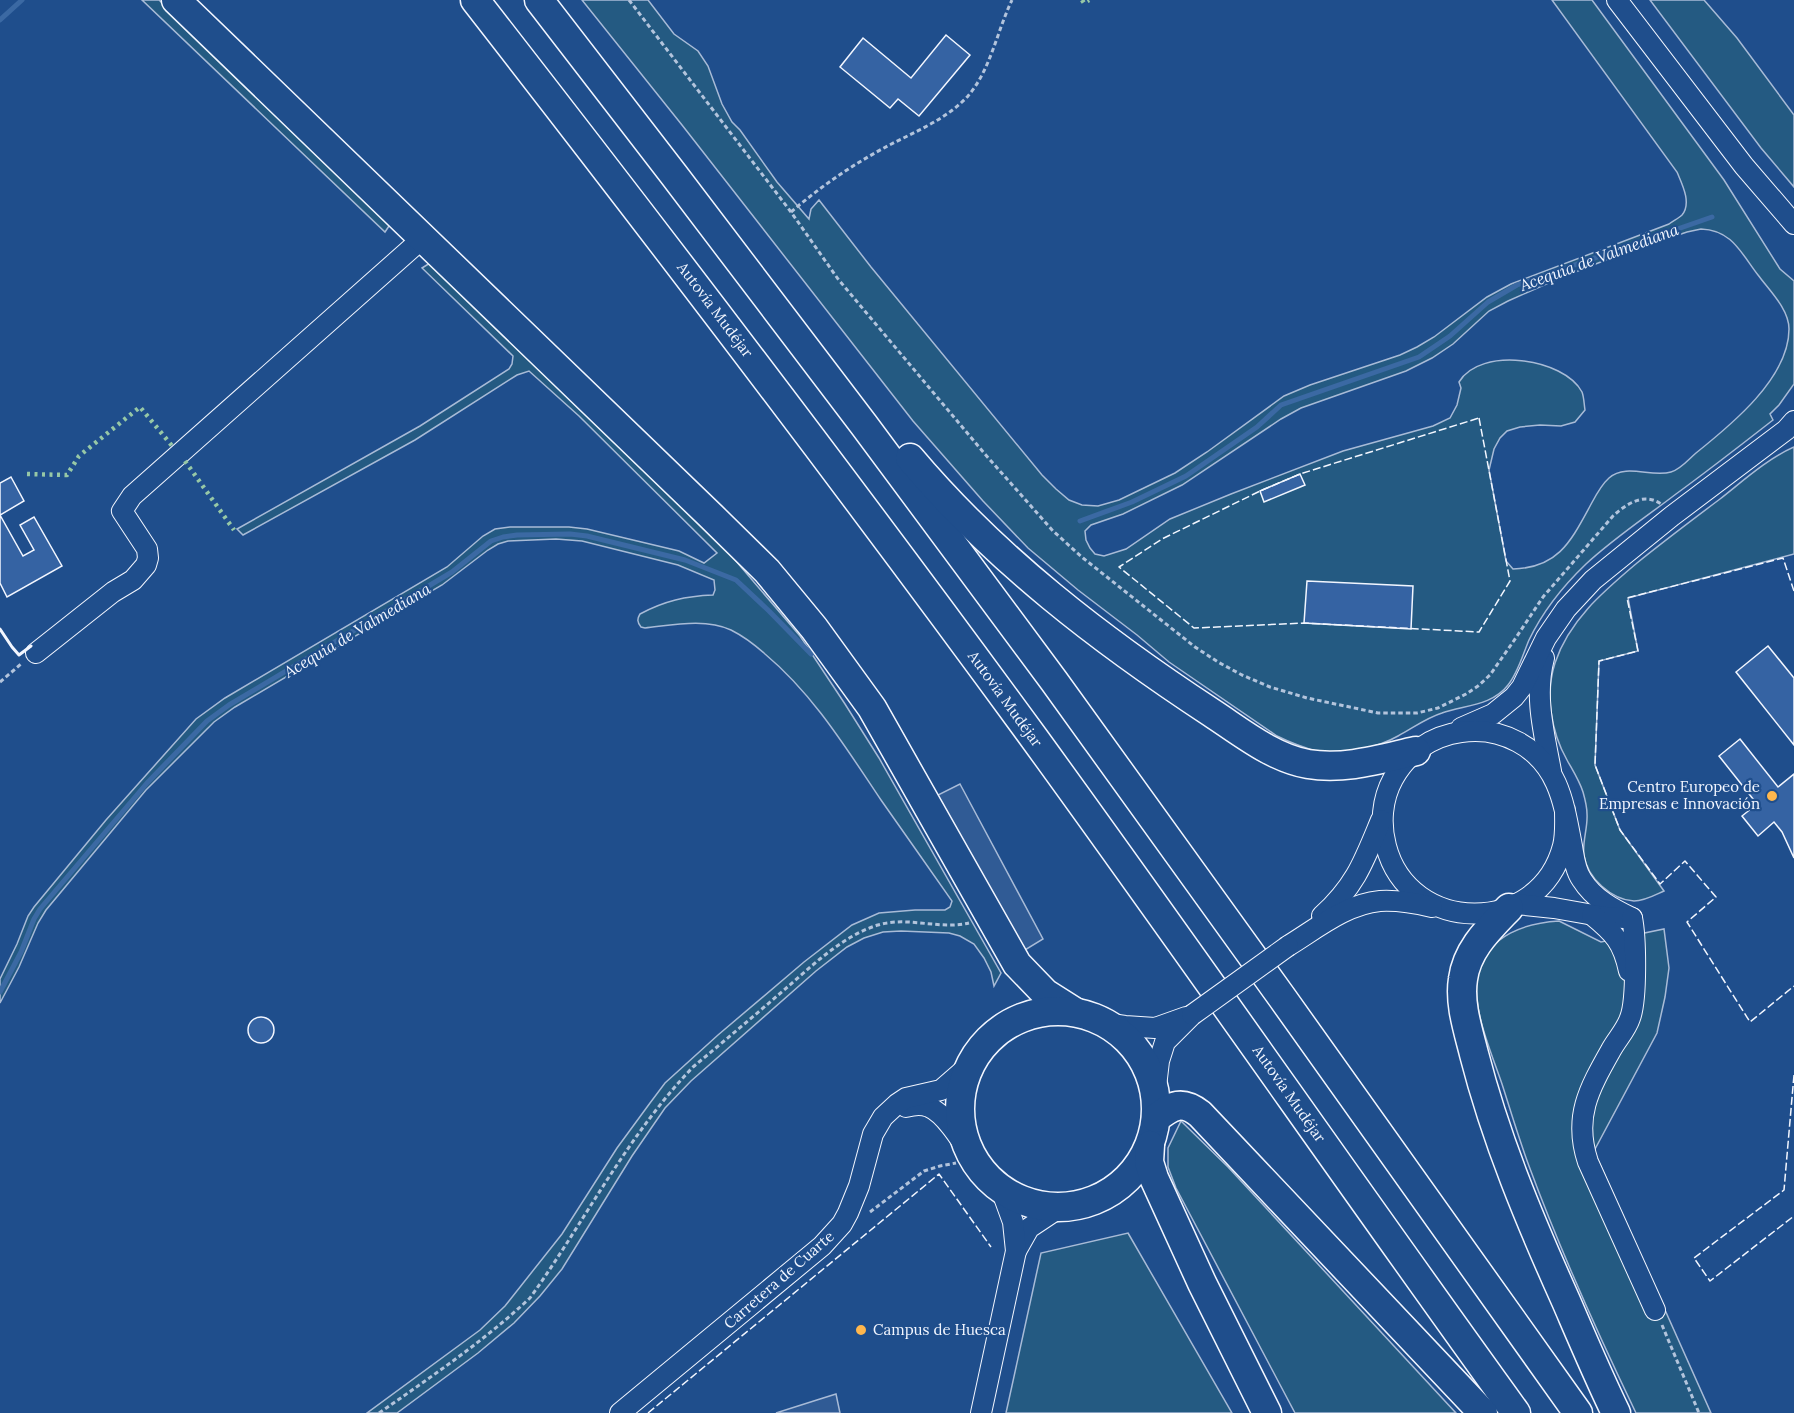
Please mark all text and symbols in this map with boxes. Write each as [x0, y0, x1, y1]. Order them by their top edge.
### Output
water label: Acequia de Valmediana [1516, 219, 1681, 295]
street label: Autovía Mudéjar [673, 258, 758, 361]
water label: Acequia de Valmediana [279, 578, 434, 682]
street label: Autovía Mudéjar [964, 646, 1047, 751]
place label: Centro Europeo de Empresas e Innovación [1599, 777, 1760, 813]
marker: Centro Europeo de Empresas e Innovación [1765, 789, 1779, 803]
street label: Autovía Mudéjar [1248, 1041, 1330, 1146]
street label: Carretera de Cuarte [720, 1227, 838, 1333]
place label: Campus de Huesca [873, 1320, 1006, 1339]
marker: Campus de Huesca [854, 1323, 868, 1337]

